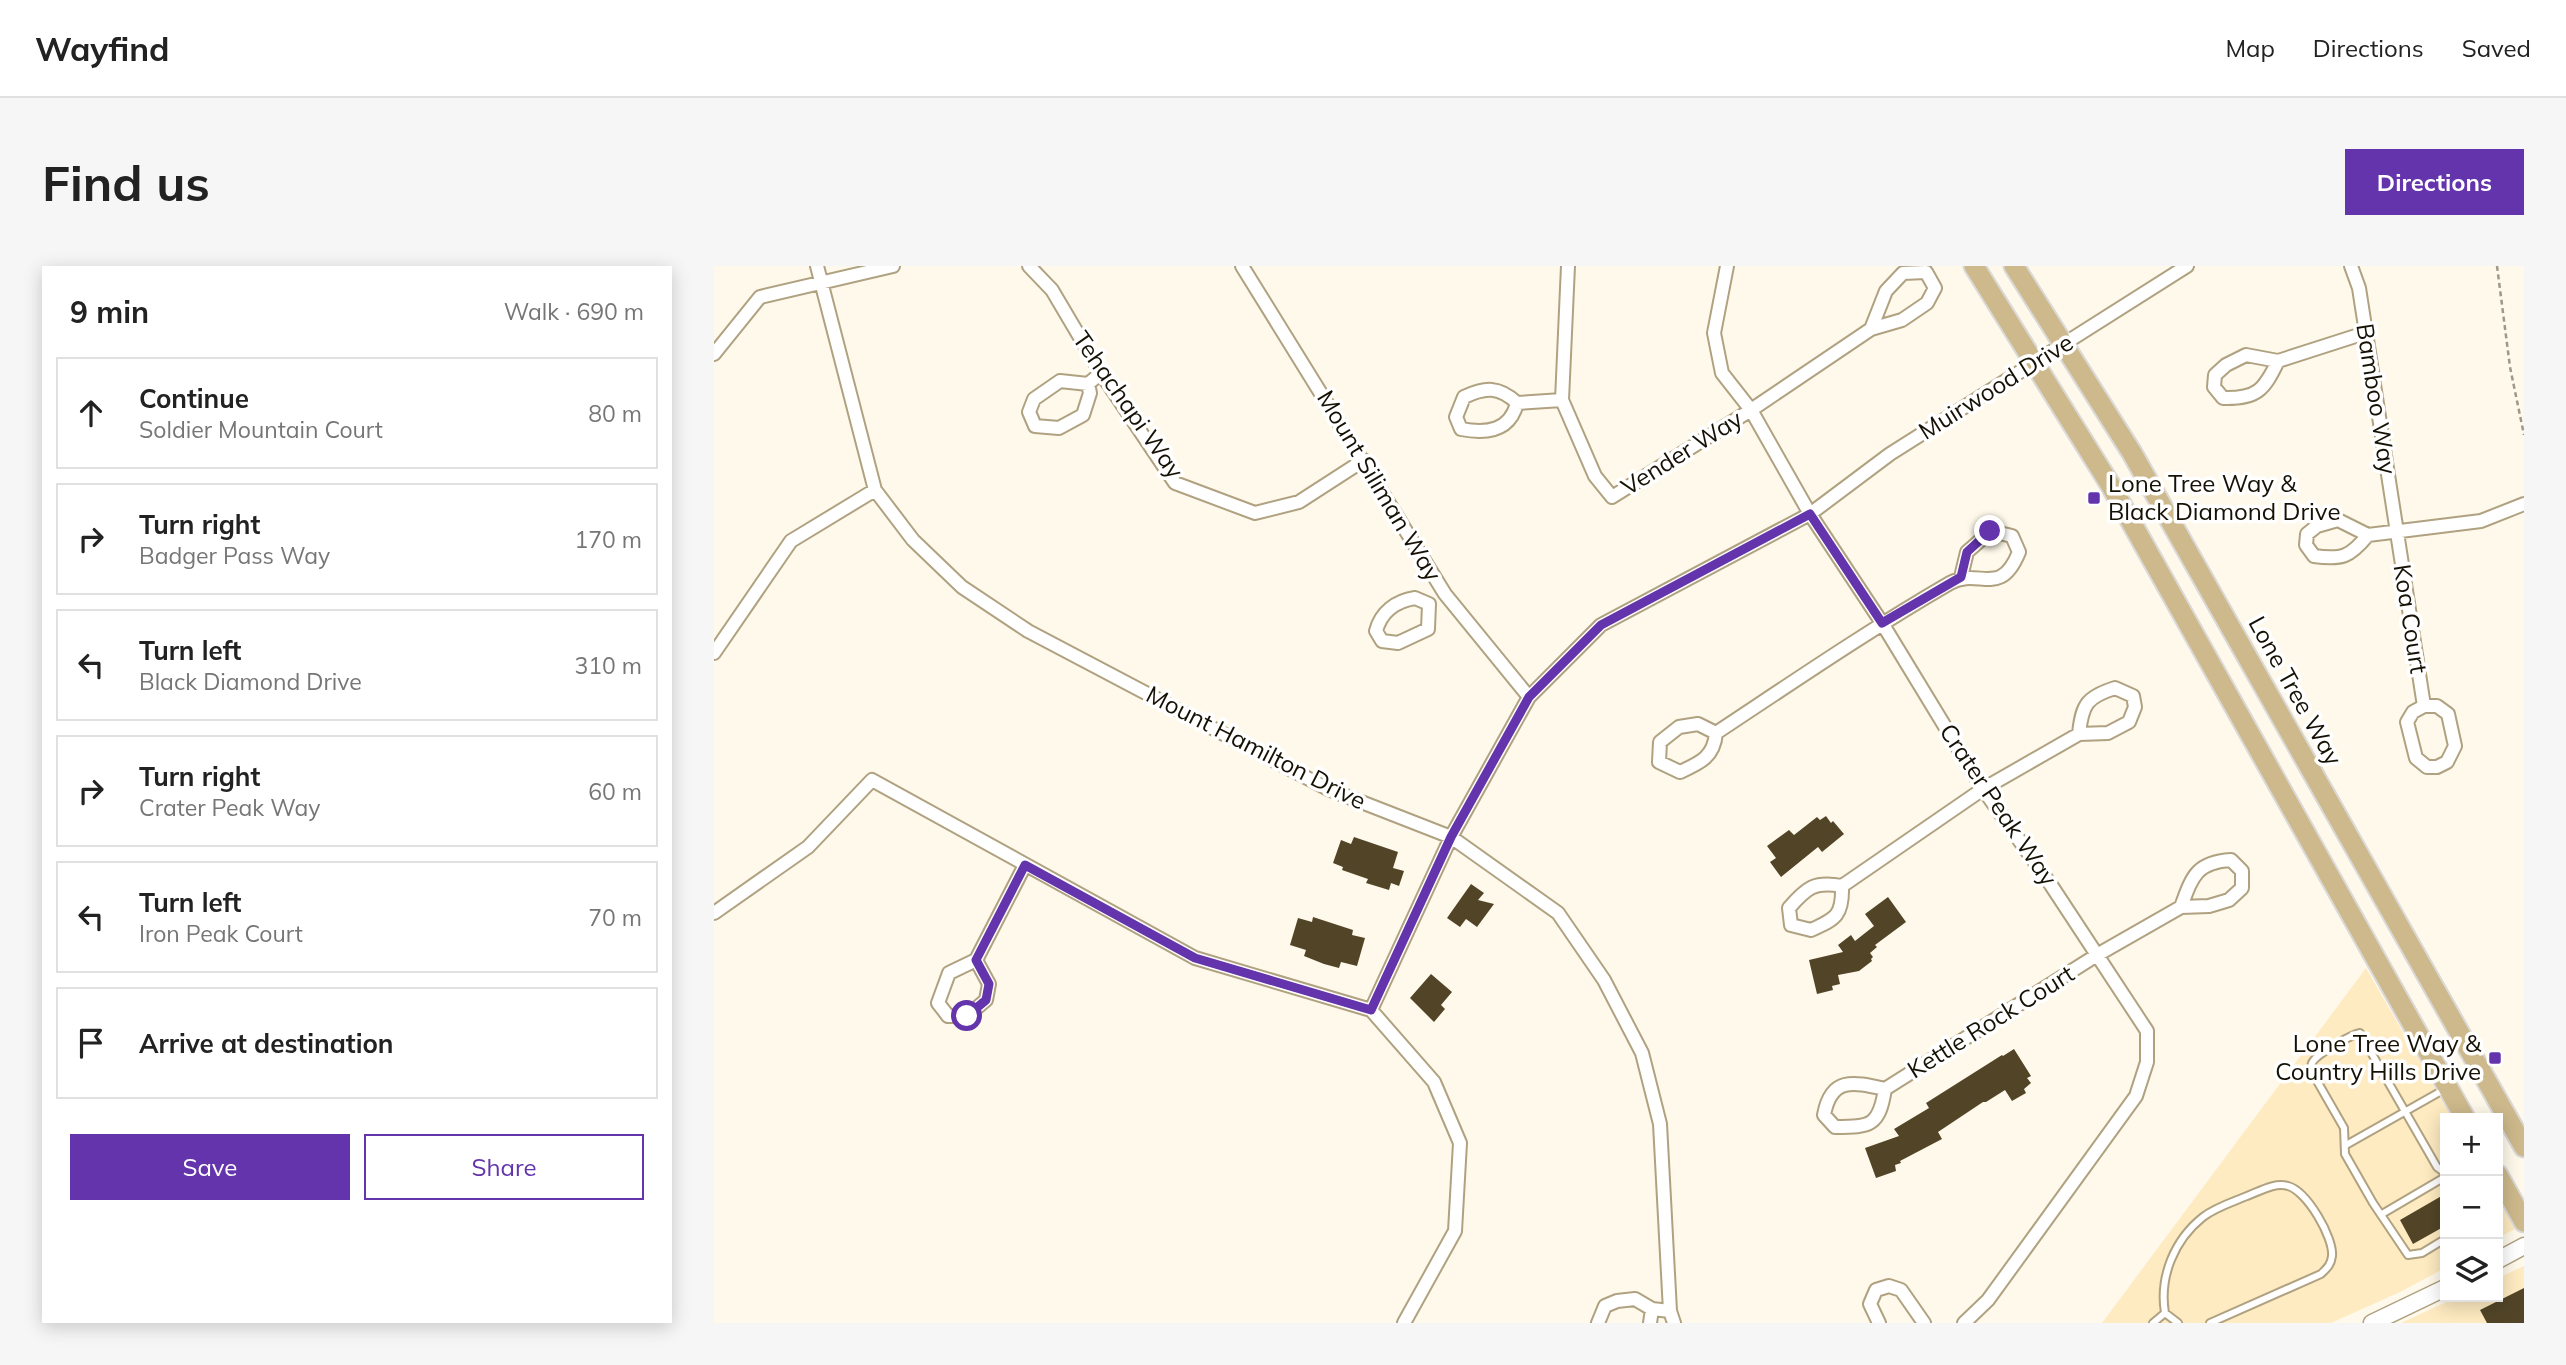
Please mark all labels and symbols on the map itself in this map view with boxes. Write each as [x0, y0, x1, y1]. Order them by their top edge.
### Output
street label: Bamboo Way [2350, 321, 2404, 477]
street label: Tehachapi Way [1067, 325, 1191, 484]
street label: Muirwood Drive [1913, 327, 2078, 446]
street label: Mount Siliman Way [1311, 385, 1449, 586]
street label: Vender Way [1615, 403, 1748, 501]
place label: Lone Tree Way & Black Diamond Drive [2108, 468, 2340, 526]
marker: Lone Tree Way & Black Diamond Drive [2086, 490, 2102, 506]
route end [1974, 515, 2005, 546]
street label: Koa Court [2388, 562, 2434, 676]
street label: Lone Tree Way [2243, 611, 2349, 771]
street label: Mount Hamilton Drive [1142, 679, 1371, 816]
street label: Crater Peak Way [1933, 718, 2064, 891]
street label: Kettle Rock Court [1902, 958, 2079, 1084]
route start [951, 1000, 982, 1031]
place label: Lone Tree Way & Country Hills Drive [2275, 1028, 2482, 1086]
marker: Lone Tree Way & Country Hills Drive [2487, 1050, 2503, 1066]

